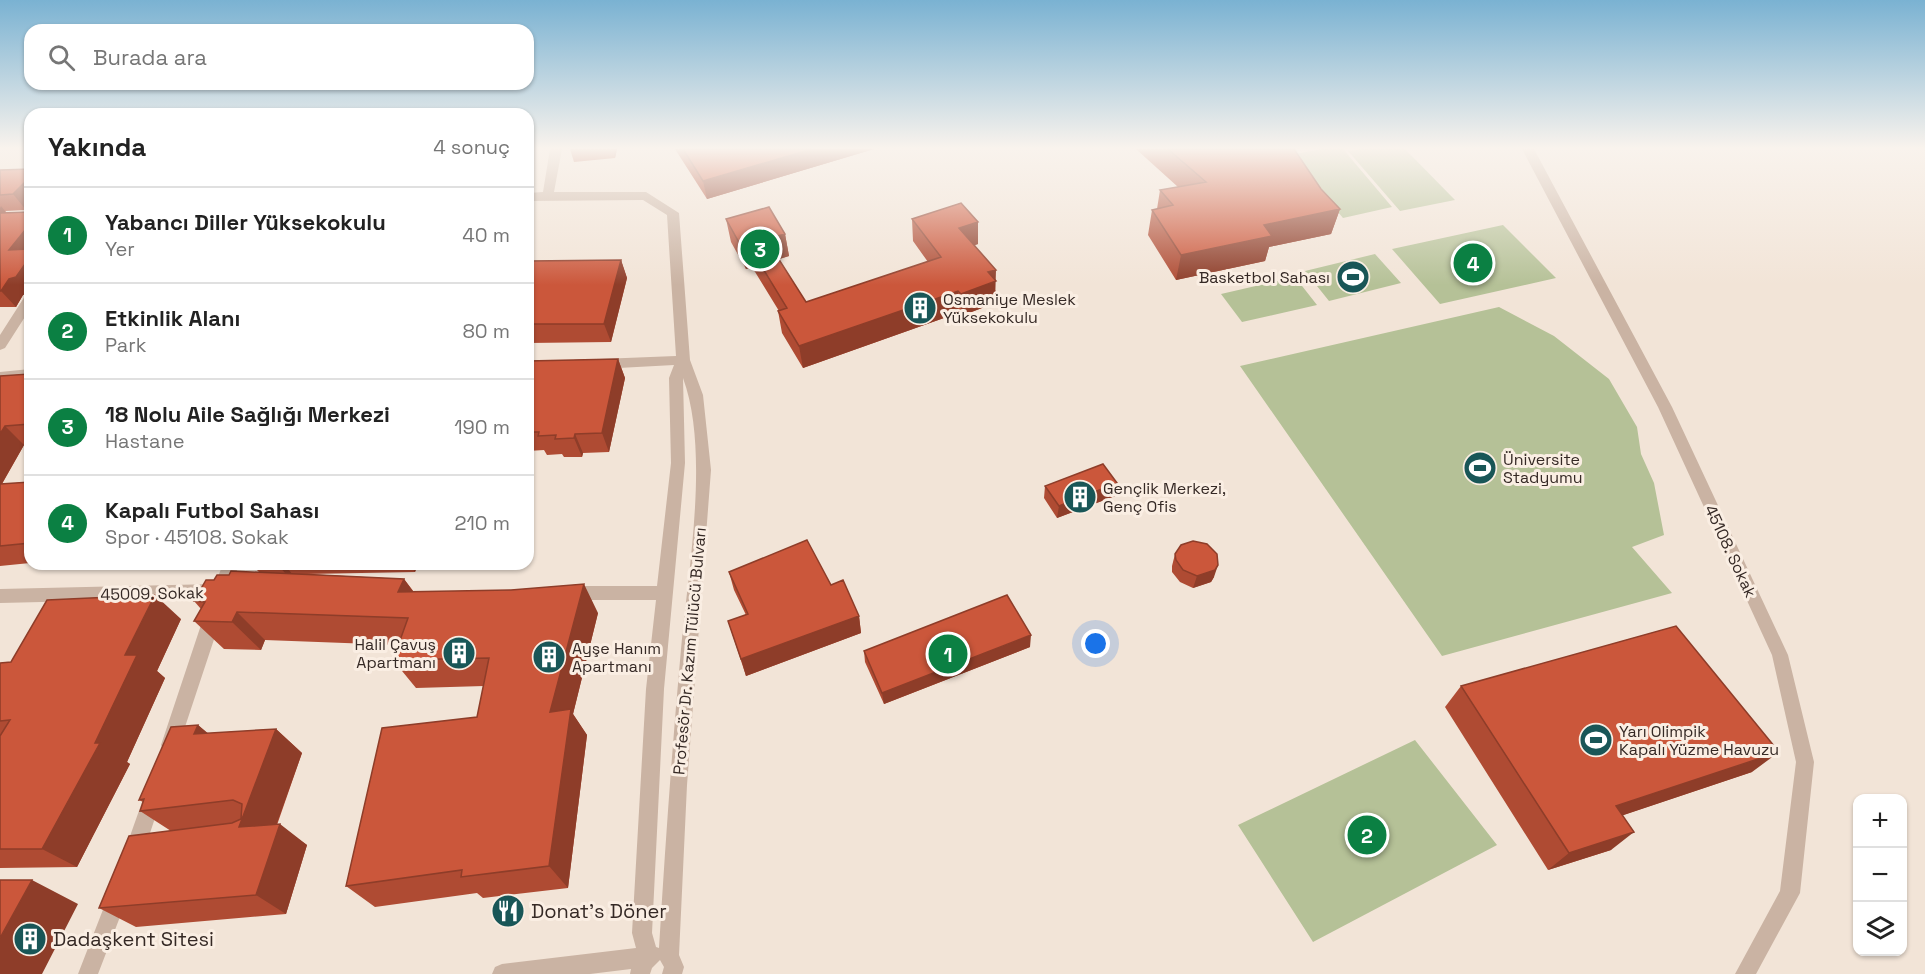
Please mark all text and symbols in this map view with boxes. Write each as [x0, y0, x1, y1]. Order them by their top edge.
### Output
search box [24, 24, 534, 90]
icon: search [45, 41, 78, 74]
text: Burada ara [93, 43, 207, 71]
text: Yakında [48, 130, 146, 164]
text: 4 sonuç [433, 134, 510, 160]
text: Yabancı Diller Yüksekokulu [105, 208, 386, 236]
text: 1 [63, 222, 72, 248]
text: 40 m [462, 222, 510, 248]
pin: 3 [740, 226, 780, 272]
text: Yer [105, 236, 135, 262]
pin: 4 [1454, 240, 1492, 286]
sports icon: Basketbol Sahası [1335, 259, 1371, 295]
place label: Basketbol Sahası [1199, 267, 1330, 288]
place label: Osmaniye Meslek Yüksekokulu [943, 289, 1076, 328]
building icon: Osmaniye Meslek Yüksekokulu [902, 290, 938, 326]
text: Etkinlik Alanı [105, 304, 240, 332]
text: 2 [62, 318, 73, 344]
text: 80 m [462, 318, 510, 344]
text: Park [105, 332, 147, 358]
text: 18 Nolu Aile Sağlığı Merkezi [105, 400, 390, 428]
text: 3 [61, 414, 74, 440]
text: 190 m [454, 414, 510, 440]
text: Hastane [105, 428, 185, 454]
place label: Üniversite Stadyumu [1503, 449, 1582, 488]
sports icon: Üniversite Stadyumu [1462, 450, 1498, 486]
place label: Gençlik Merkezi, Genç Ofis [1103, 478, 1226, 517]
building icon: Gençlik Merkezi, Genç Ofis [1062, 479, 1098, 515]
text: Kapalı Futbol Sahası [105, 496, 319, 524]
street label: 45108. Sokak [1700, 502, 1761, 601]
text: 4 [61, 510, 74, 536]
text: 210 m [454, 510, 510, 536]
text: Spor · 45108. Sokak [105, 524, 289, 550]
street label: Profesör Dr. Kazım Tülücü Bulvarı [668, 526, 711, 776]
street label: 45009. Sokak [100, 582, 204, 605]
your location [1081, 629, 1110, 658]
pin: 1 [928, 632, 968, 676]
place label: Halil Çavuş Apartmanı [355, 634, 436, 673]
building icon: Halil Çavuş Apartmanı [441, 635, 477, 671]
place label: Ayşe Hanım Apartmanı [572, 638, 661, 677]
building icon: Ayşe Hanım Apartmanı [531, 639, 567, 675]
place label: Yarı Olimpik Kapalı Yüzme Havuzu [1619, 721, 1779, 760]
sports icon: Yarı Olimpik Kapalı Yüzme Havuzu [1578, 722, 1614, 758]
map controls [1853, 794, 1907, 956]
button: + [1853, 794, 1907, 848]
pin: 2 [1348, 812, 1386, 858]
button: − [1853, 848, 1907, 902]
restaurant icon: Donat's Döner [490, 893, 526, 929]
place label: Donat's Döner [531, 898, 667, 924]
button: layers [1853, 902, 1907, 956]
building icon: Dadaşkent Sitesi [12, 921, 48, 957]
place label: Dadaşkent Sitesi [53, 926, 214, 952]

